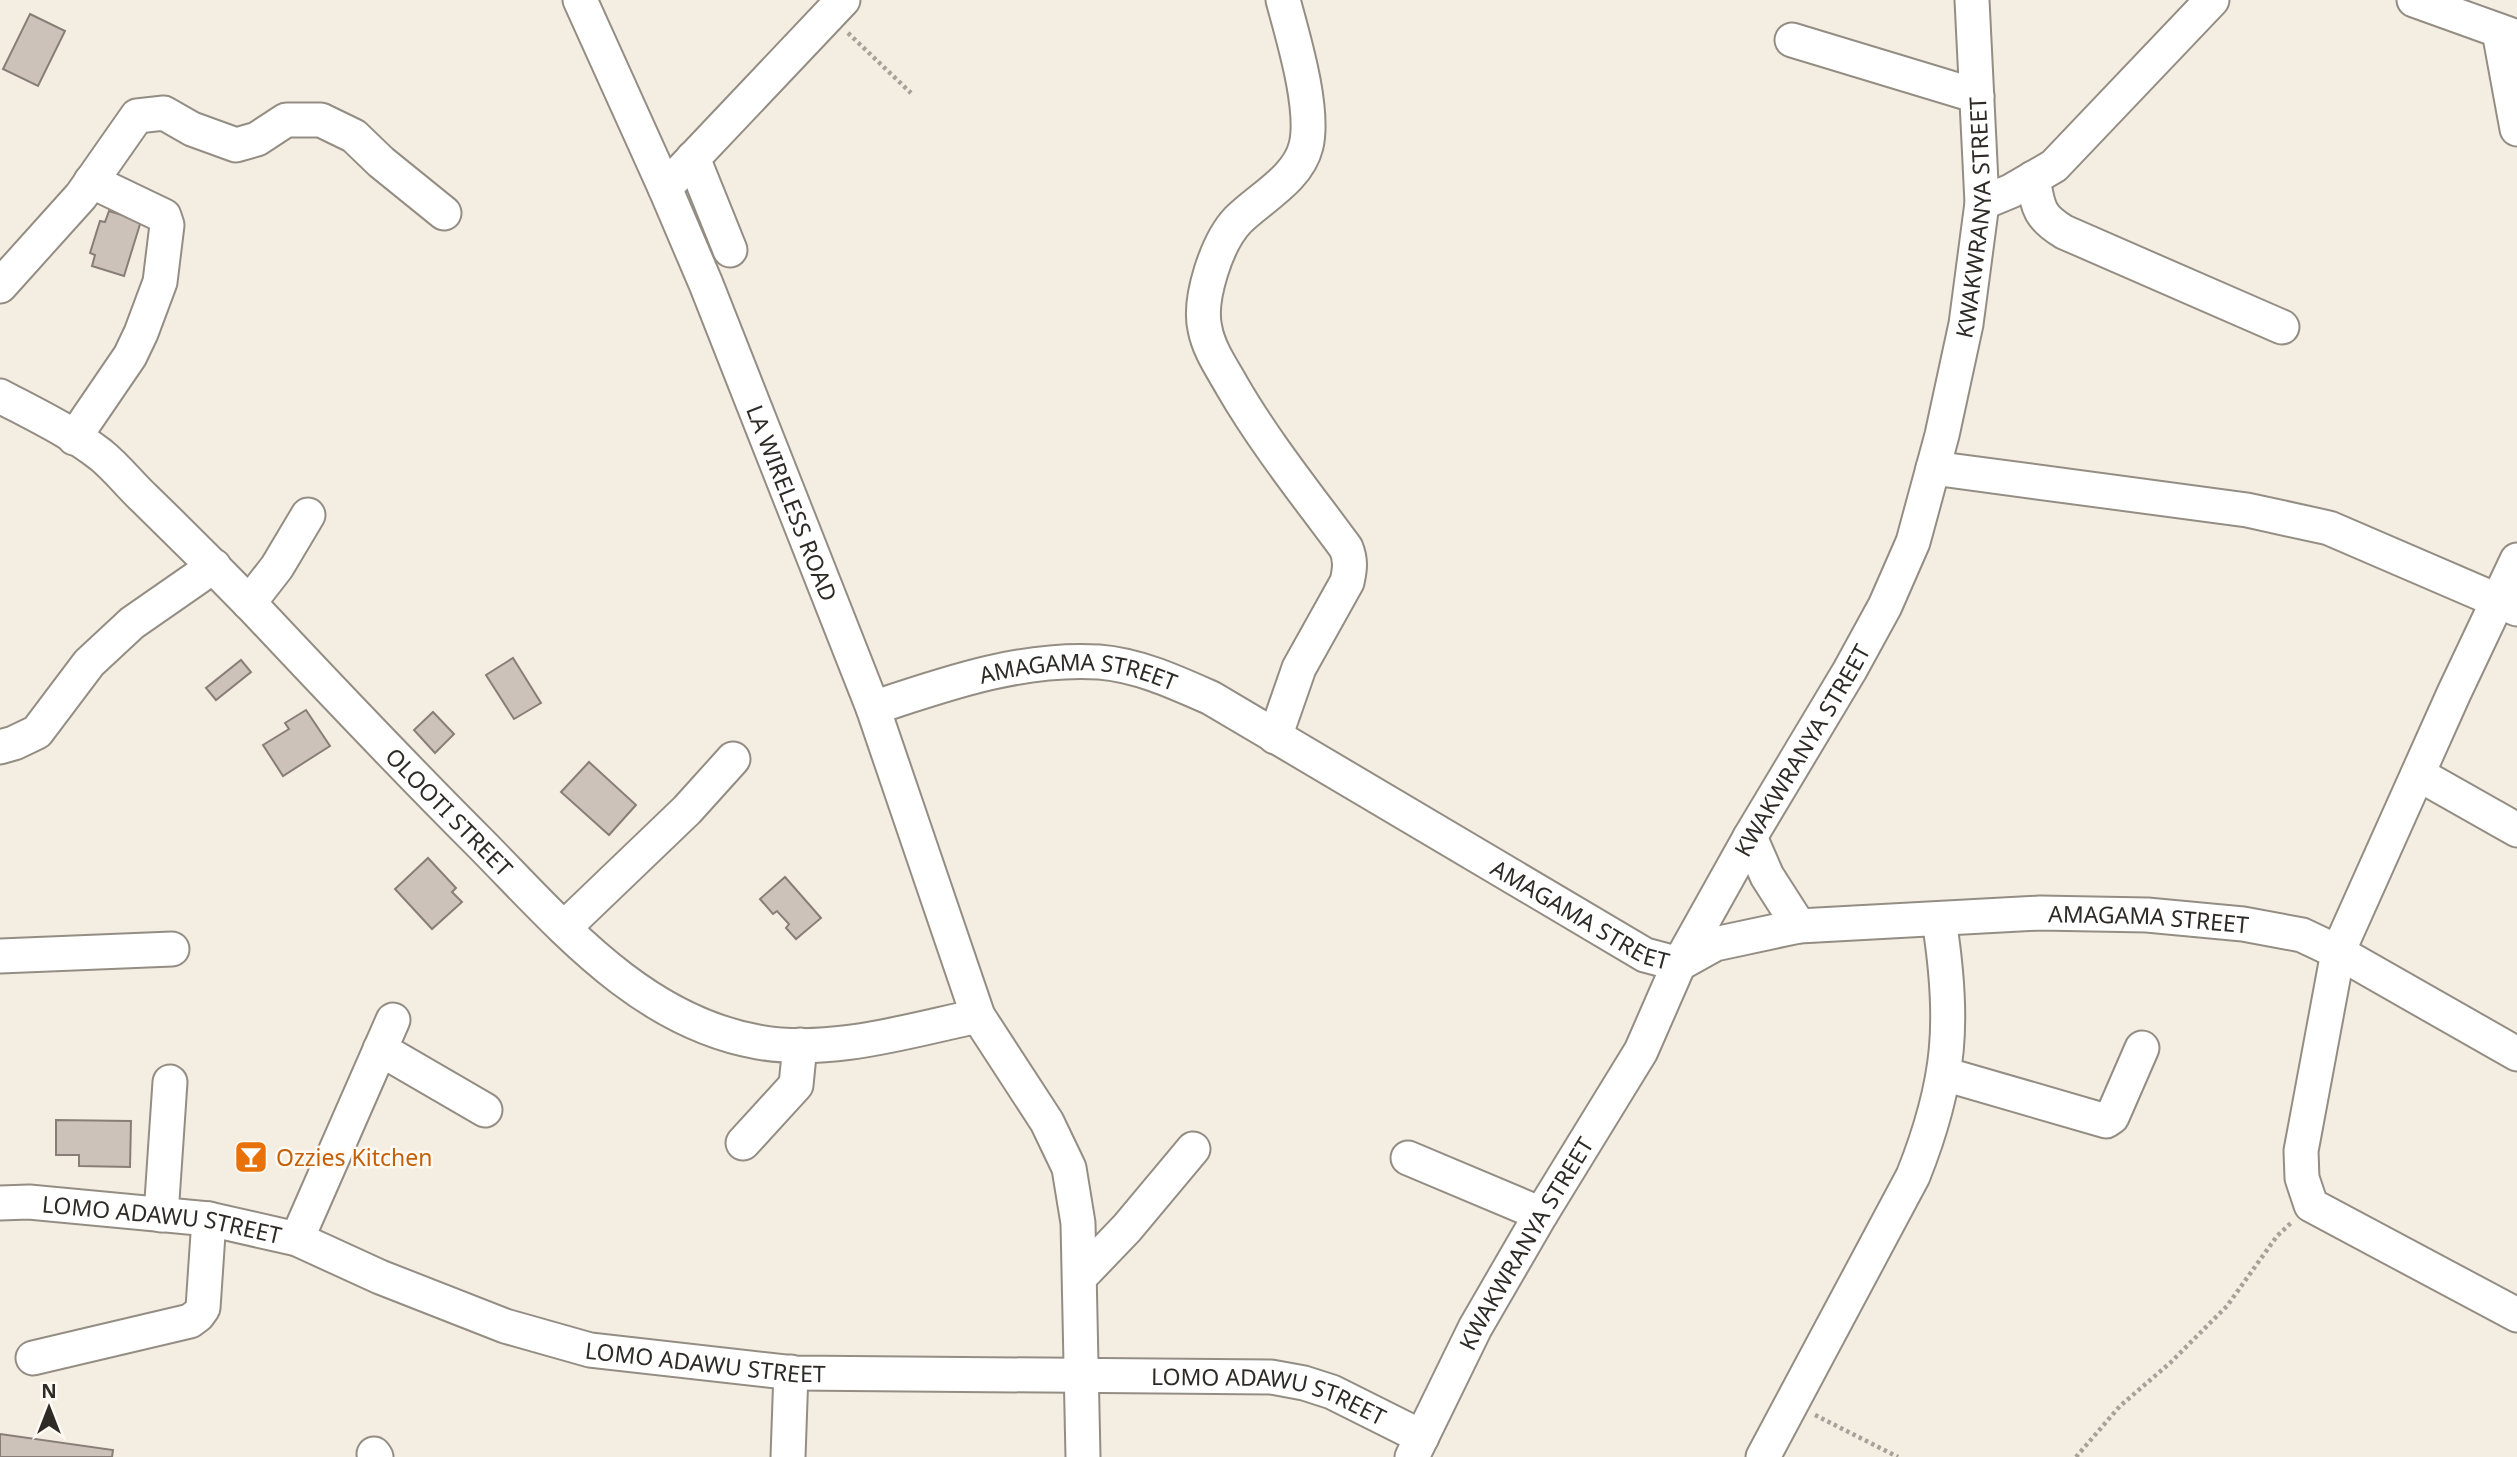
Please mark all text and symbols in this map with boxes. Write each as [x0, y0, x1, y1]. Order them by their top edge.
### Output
street label: KWAKWRANYA STREET [1947, 96, 1998, 341]
street label: LA WIRELESS ROAD [739, 400, 845, 606]
street label: KWAKWRANYA STREET [1726, 638, 1877, 862]
street label: AMAGAMA STREET [976, 645, 1182, 698]
street label: OLOOTI STREET [379, 740, 520, 884]
street label: AMAGAMA STREET [1485, 851, 1673, 977]
street label: AMAGAMA STREET [2048, 897, 2250, 940]
street label: KWAKWRANYA STREET [1451, 1131, 1601, 1355]
bar icon: Ozzies Kitchen [232, 1138, 270, 1176]
place label: Ozzies Kitchen [276, 1141, 432, 1173]
street label: LOMO ADAWU STREET [41, 1187, 285, 1251]
street label: LOMO ADAWU STREET [584, 1334, 826, 1390]
street label: LOMO ADAWU STREET [1151, 1360, 1392, 1433]
north arrow [14, 1373, 84, 1443]
text: N [41, 1378, 57, 1404]

